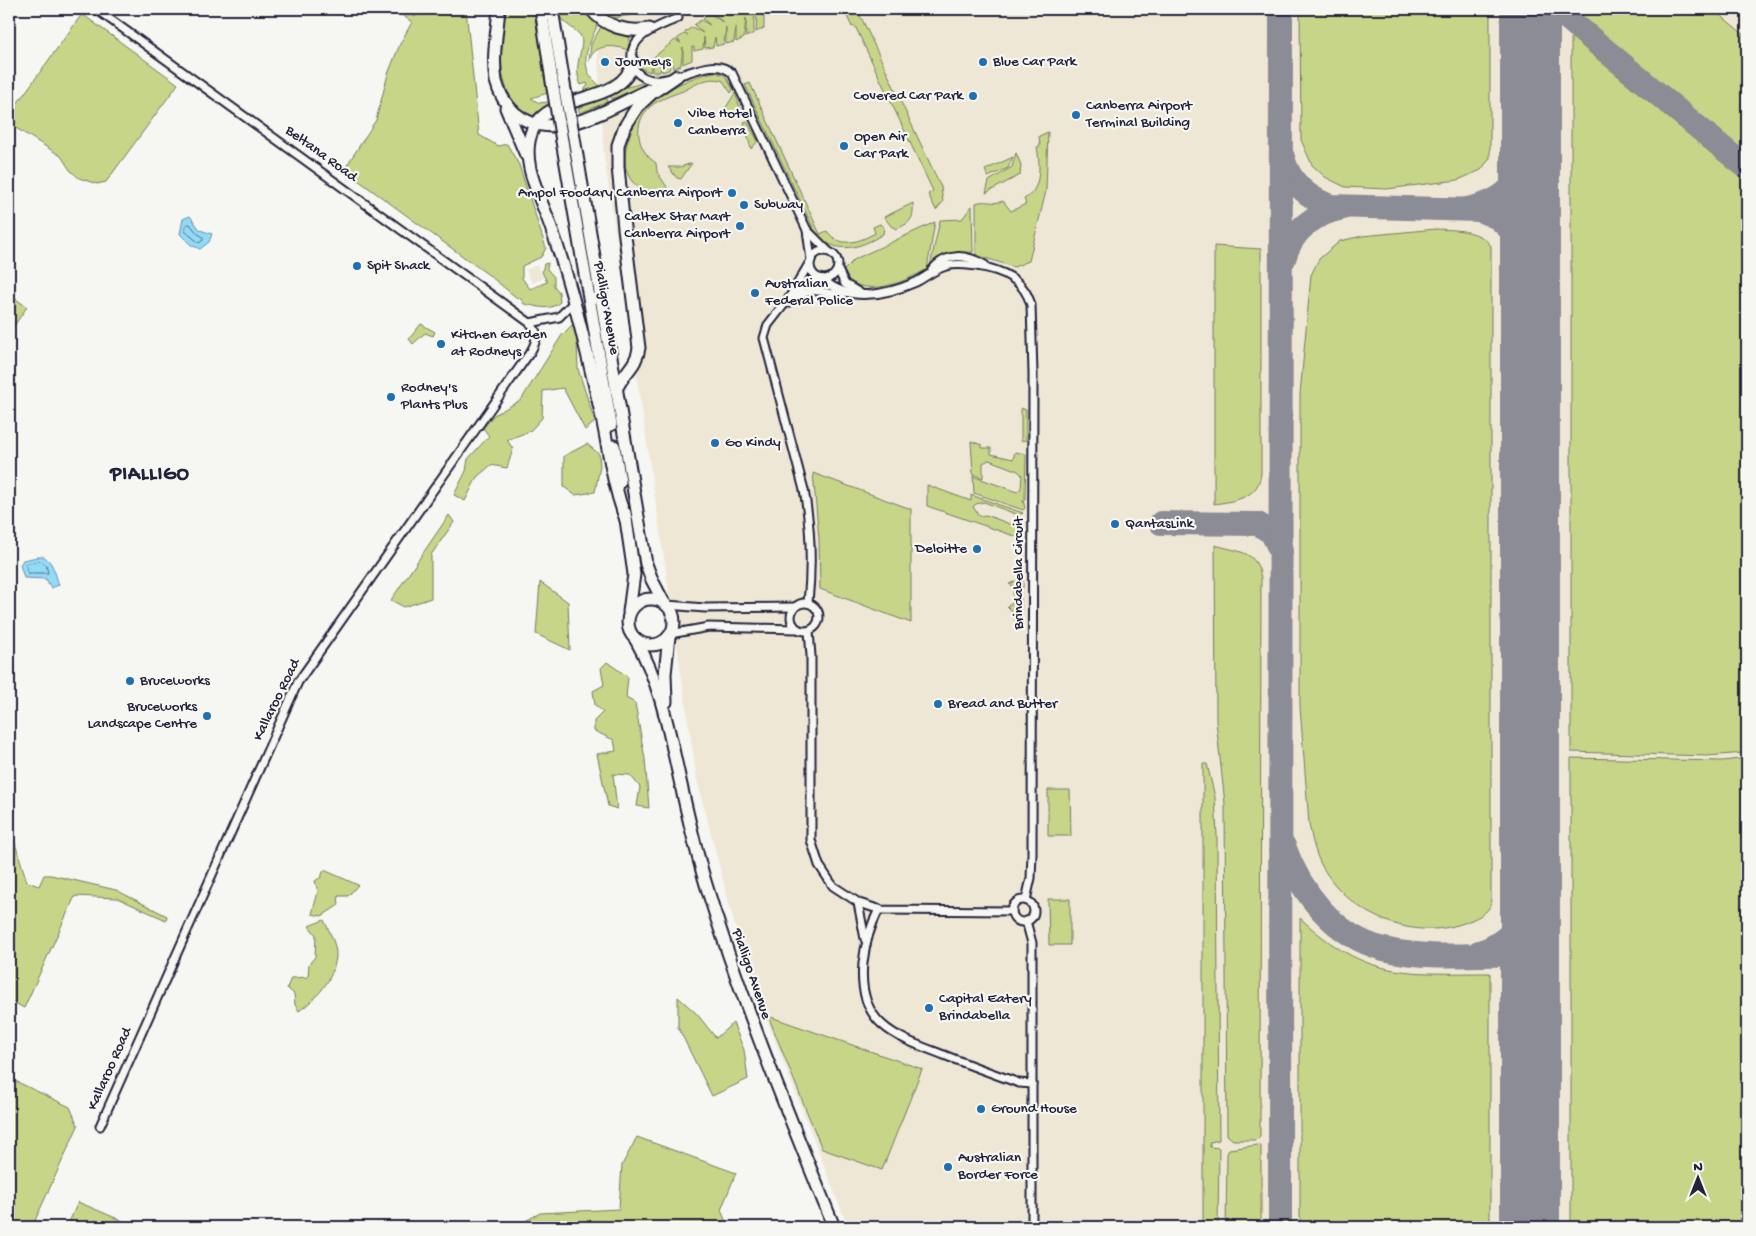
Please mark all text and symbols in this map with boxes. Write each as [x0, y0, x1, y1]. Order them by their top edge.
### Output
place label: Journeys [615, 53, 671, 71]
place label: Blue Car Park [992, 53, 1078, 71]
marker: Journeys [599, 56, 611, 68]
marker: Blue Car Park [977, 56, 989, 68]
place label: Covered Car Park [853, 87, 964, 105]
marker: Covered Car Park [967, 90, 979, 102]
place label: Canberra Airport Terminal Building [1085, 97, 1194, 132]
place label: Vibe Hotel Canberra [687, 105, 752, 140]
marker: Canberra Airport Terminal Building [1070, 109, 1082, 121]
marker: Vibe Hotel Canberra [672, 117, 684, 129]
street label: Beltana Road [281, 121, 362, 187]
place label: Open Air Car Park [854, 128, 909, 163]
marker: Open Air Car Park [838, 140, 850, 152]
place label: Ampol Foodary Canberra Airport [518, 184, 724, 202]
marker: Ampol Foodary Canberra Airport [726, 187, 738, 199]
place label: Subway [754, 196, 804, 214]
marker: Subway [738, 199, 750, 211]
place label: Caltex Star Mart Canberra Airport [624, 208, 732, 243]
marker: Caltex Star Mart Canberra Airport [734, 220, 746, 232]
place label: Spit Shack [367, 257, 431, 275]
street label: Pialligo Avenue [589, 259, 623, 356]
marker: Spit Shack [351, 260, 363, 272]
place label: Australian Federal Police [764, 275, 853, 310]
marker: Australian Federal Police [749, 287, 761, 299]
place label: Kitchen Garden at Rodneys [451, 326, 547, 361]
marker: Kitchen Garden at Rodneys [435, 338, 447, 350]
place label: Rodney's Plants Plus [400, 379, 468, 414]
marker: Rodney's Plants Plus [385, 391, 397, 403]
place label: Go Kindy [725, 434, 781, 452]
marker: Go Kindy [709, 437, 721, 449]
district label: PIALLIGO [109, 464, 190, 487]
street label: Brindabella Circuit [1010, 515, 1028, 630]
place label: QantasLink [1125, 515, 1194, 533]
marker: QantasLink [1109, 518, 1121, 530]
place label: Deloitte [914, 540, 967, 558]
marker: Deloitte [971, 543, 983, 555]
street label: Kallaroo Road [249, 655, 305, 744]
place label: Bruceworks [139, 672, 210, 690]
marker: Bruceworks [124, 675, 136, 687]
place label: Bread and Butter [947, 695, 1059, 713]
place label: Bruceworks Landscape Centre [87, 698, 197, 733]
marker: Bread and Butter [932, 698, 944, 710]
marker: Bruceworks Landscape Centre [201, 710, 213, 722]
street label: Pialligo Avenue [727, 925, 775, 1022]
place label: Capital Eatery Brindabella [938, 990, 1032, 1025]
marker: Capital Eatery Brindabella [923, 1002, 935, 1014]
street label: Kallaroo Road [84, 1024, 137, 1113]
place label: Ground House [991, 1100, 1077, 1118]
marker: Ground House [975, 1103, 987, 1115]
place label: Australian Border Force [957, 1149, 1038, 1184]
north arrow [1674, 1154, 1724, 1204]
text: N [1693, 1159, 1703, 1176]
marker: Australian Border Force [942, 1161, 954, 1173]

